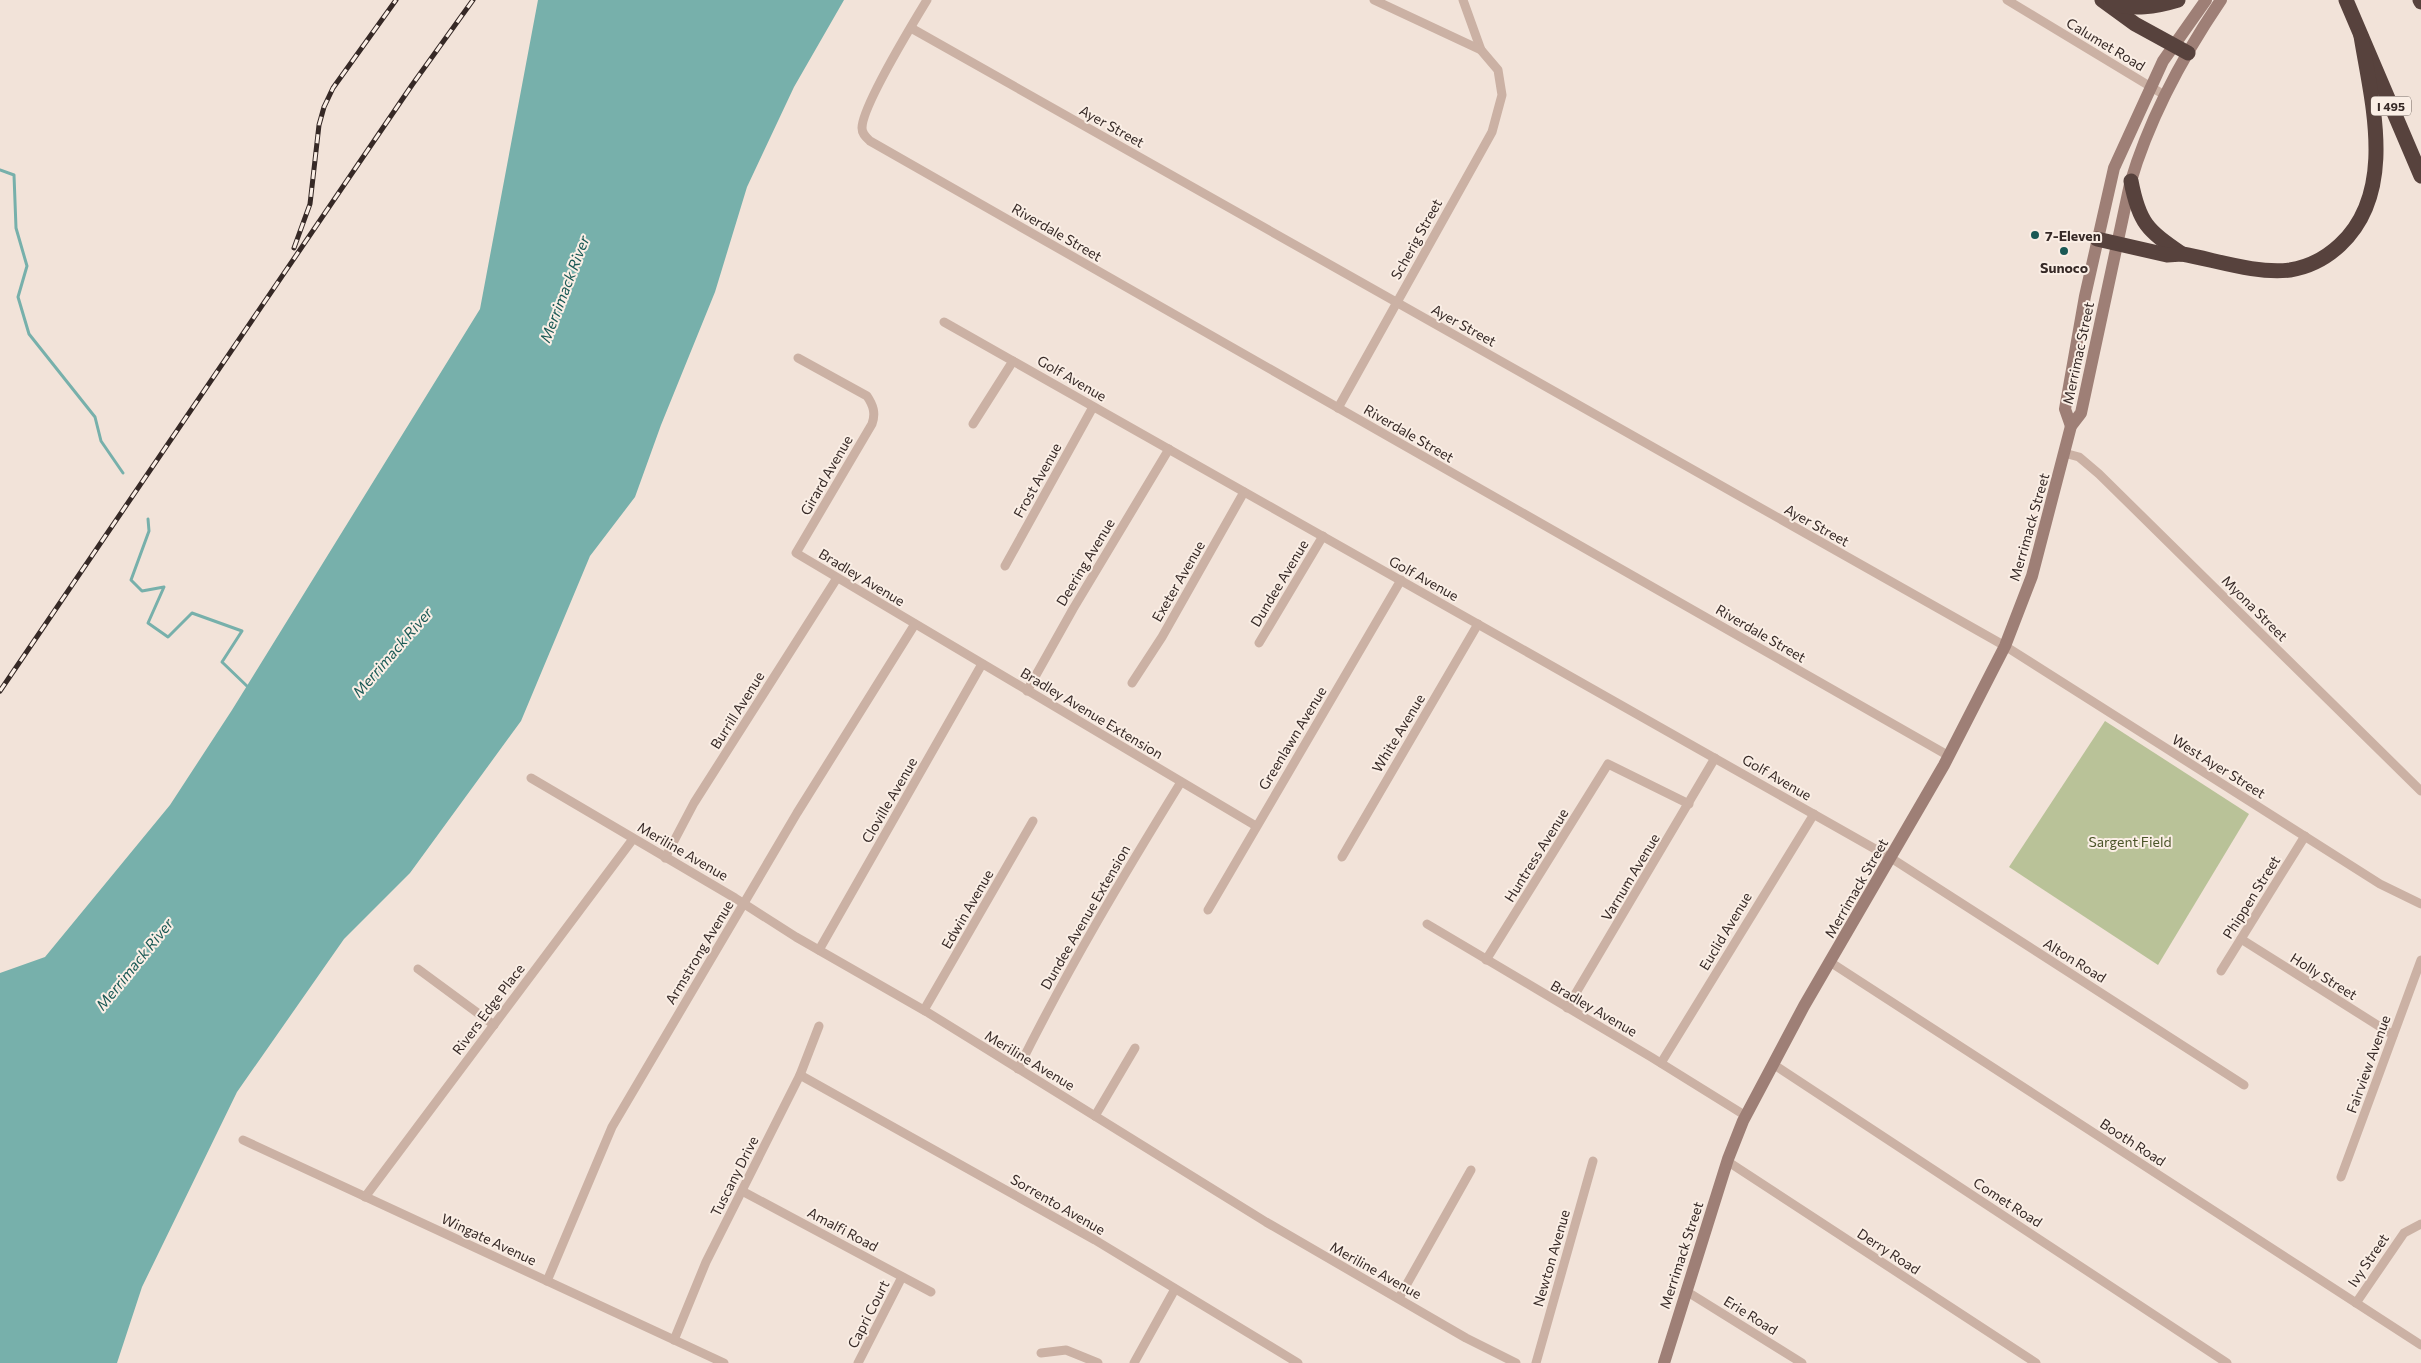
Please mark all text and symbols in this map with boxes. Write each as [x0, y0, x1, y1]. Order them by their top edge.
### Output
street label: Calumet Road [2064, 14, 2148, 74]
road number: I 495 [2371, 96, 2411, 115]
street label: Ayer Street [1077, 101, 1148, 151]
street label: Scherig Street [1387, 195, 1445, 282]
street label: Riverdale Street [1009, 199, 1105, 265]
place label: 7-Eleven [2045, 227, 2101, 244]
marker: 7-Eleven [2029, 229, 2041, 241]
water label: Merrimack River [535, 232, 593, 345]
marker: Sunoco [2058, 245, 2070, 257]
place label: Sunoco [2040, 259, 2088, 276]
street label: Ayer Street [1429, 300, 1500, 350]
street label: Merrimac Street [2059, 300, 2097, 406]
street label: Golf Avenue [1034, 351, 1110, 405]
street label: Riverdale Street [1361, 400, 1457, 466]
street label: Girard Avenue [796, 432, 856, 518]
street label: Frost Avenue [1009, 440, 1065, 520]
street label: Merrimack Street [2005, 471, 2053, 583]
street label: Ayer Street [1782, 500, 1853, 550]
street label: Deering Avenue [1052, 515, 1118, 609]
street label: Dundee Avenue [1246, 536, 1312, 630]
street label: Exeter Avenue [1148, 537, 1208, 625]
street label: Bradley Avenue [816, 545, 908, 609]
street label: Golf Avenue [1386, 552, 1462, 604]
street label: Myona Street [2219, 572, 2292, 645]
street label: Riverdale Street [1713, 600, 1809, 666]
water label: Merrimack River [348, 603, 436, 700]
street label: Bradley Avenue Extension [1018, 664, 1166, 762]
street label: Burrill Avenue [706, 668, 768, 752]
street label: Greenlawn Avenue [1254, 683, 1330, 793]
street label: White Avenue [1368, 691, 1428, 775]
street label: West Ayer Street [2169, 730, 2269, 802]
street label: Golf Avenue [1739, 750, 1815, 804]
street label: Cloville Avenue [858, 754, 920, 846]
street label: Huntress Avenue [1500, 805, 1572, 905]
street label: Meriline Avenue [635, 818, 731, 884]
street label: Varnum Avenue [1597, 830, 1663, 924]
park label: Sargent Field [2088, 833, 2172, 850]
street label: Merrimack Street [1821, 835, 1891, 941]
street label: Dundee Avenue Extension [1037, 842, 1133, 992]
street label: Phippen Street [2219, 852, 2283, 942]
street label: Edwin Avenue [937, 866, 997, 952]
street label: Euclid Avenue [1695, 889, 1755, 973]
street label: Armstrong Avenue [661, 897, 737, 1007]
water label: Merrimack River [92, 914, 177, 1013]
street label: Alton Road [2041, 934, 2109, 986]
street label: Holly Street [2287, 949, 2361, 1003]
street label: Rivers Edge Place [448, 960, 528, 1058]
street label: Bradley Avenue [1548, 976, 1640, 1040]
street label: Fairview Avenue [2342, 1013, 2394, 1115]
street label: Meriline Avenue [982, 1026, 1078, 1094]
street label: Booth Road [2097, 1114, 2169, 1170]
street label: Tuscany Drive [706, 1133, 762, 1219]
street label: Sorrento Avenue [1008, 1170, 1108, 1238]
street label: Comet Road [1970, 1173, 2046, 1231]
street label: Merrimack Street [1656, 1199, 1706, 1311]
street label: Amalfi Road [805, 1203, 881, 1255]
street label: Newton Avenue [1529, 1207, 1573, 1309]
street label: Wingate Avenue [439, 1210, 539, 1268]
street label: Derry Road [1854, 1224, 1924, 1278]
street label: Ivy Street [2344, 1230, 2392, 1290]
street label: Meriline Avenue [1327, 1238, 1425, 1302]
street label: Capri Court [844, 1277, 893, 1351]
street label: Erie Road [1721, 1292, 1781, 1338]

